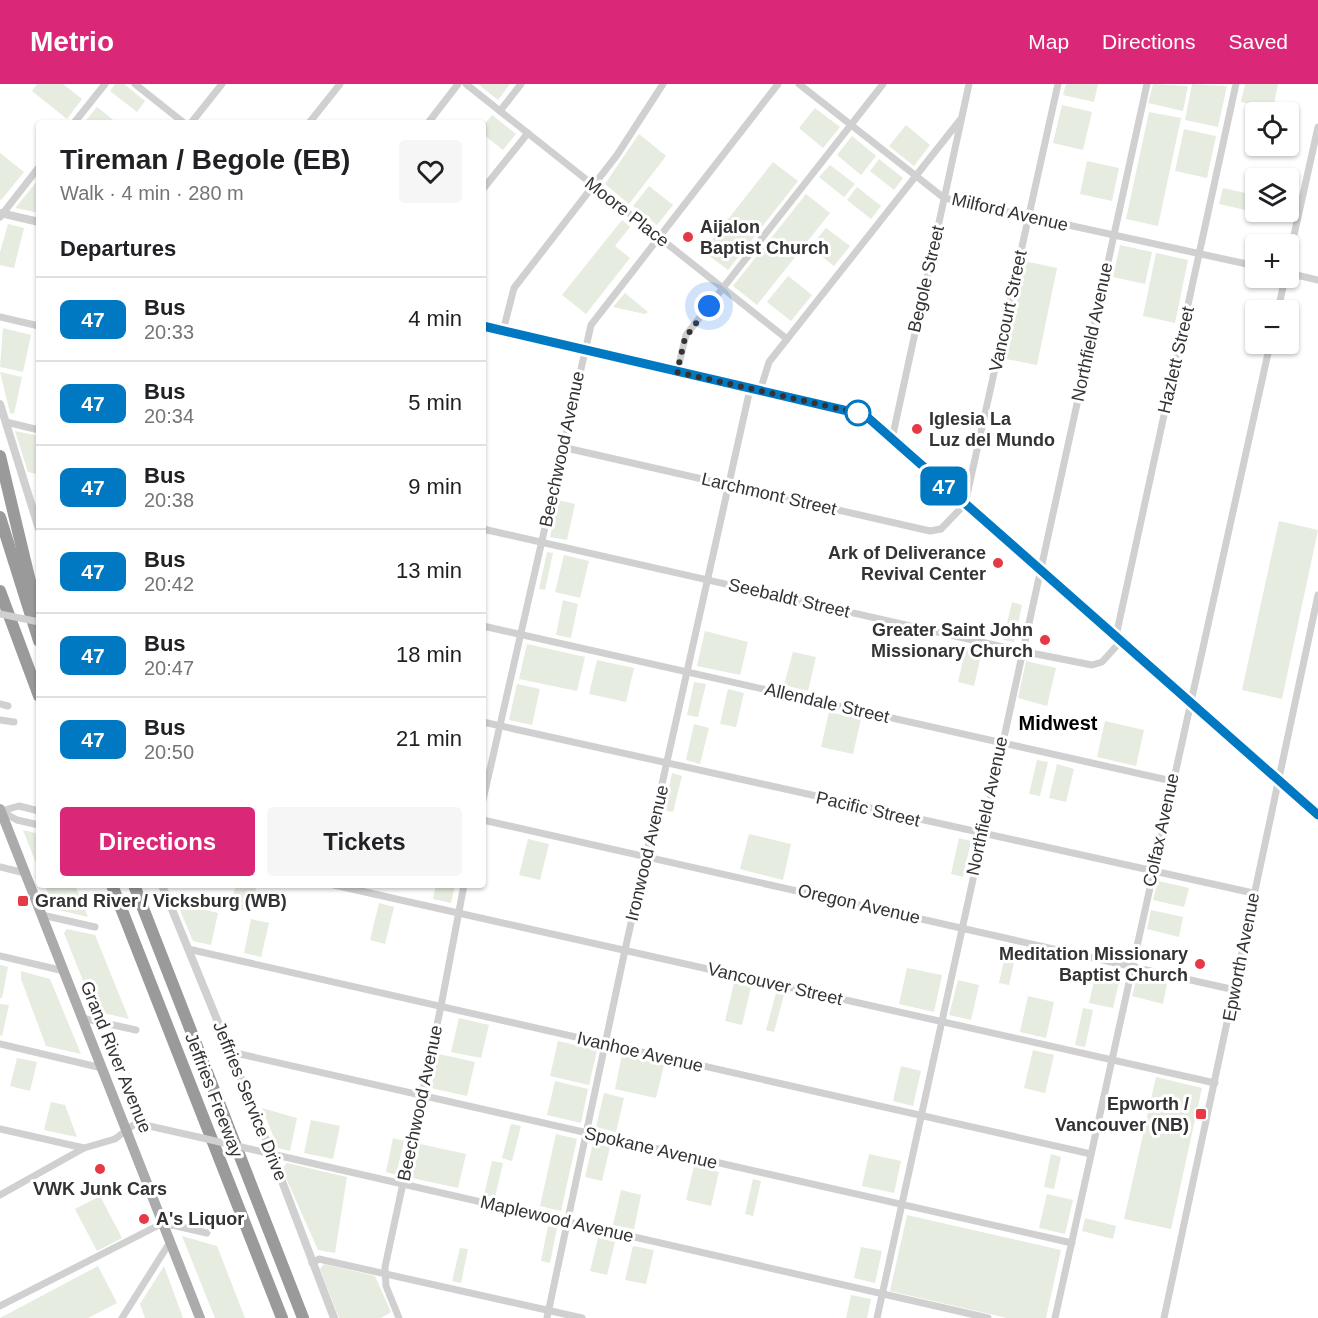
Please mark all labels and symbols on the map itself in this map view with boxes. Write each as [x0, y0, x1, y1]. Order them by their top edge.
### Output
street label: Moore Place [581, 173, 673, 251]
street label: Milford Avenue [950, 189, 1070, 235]
place label: Aijalon Baptist Church [700, 217, 829, 258]
street label: Begole Street [904, 224, 948, 334]
marker: Aijalon Baptist Church [681, 230, 695, 244]
street label: Vancourt Street [985, 248, 1031, 374]
street label: Northfield Avenue [1067, 261, 1117, 403]
your location [694, 291, 724, 321]
street label: Hazlett Street [1154, 305, 1198, 415]
street label: Beechwood Avenue [536, 369, 588, 529]
unlabelled marker [845, 400, 871, 426]
place label: Iglesia La Luz del Mundo [929, 409, 1055, 450]
marker: Iglesia La Luz del Mundo [910, 422, 924, 436]
line badge: 47 [917, 466, 971, 506]
street label: Larchmont Street [699, 469, 839, 519]
place label: Ark of Deliverance Revival Center [828, 543, 986, 584]
marker: Ark of Deliverance Revival Center [991, 556, 1005, 570]
street label: Seebaldt Street [726, 574, 852, 622]
place label: Greater Saint John Missionary Church [871, 620, 1033, 661]
marker: Greater Saint John Missionary Church [1038, 633, 1052, 647]
street label: Allendale Street [763, 679, 891, 727]
district label: Midwest [1019, 712, 1098, 734]
street label: Northfield Avenue [962, 735, 1012, 877]
street label: Colfax Avenue [1139, 771, 1183, 889]
street label: Ironwood Avenue [622, 783, 672, 923]
street label: Pacific Street [814, 787, 922, 831]
street label: Oregon Avenue [796, 880, 922, 928]
place label: Grand River / Vicksburg (WB) [35, 891, 287, 911]
street label: Epworth Avenue [1219, 891, 1263, 1023]
marker: Grand River / Vicksburg (WB) [16, 894, 30, 908]
place label: Meditation Missionary Baptist Church [999, 944, 1188, 985]
marker: Meditation Missionary Baptist Church [1193, 957, 1207, 971]
street label: Vancouver Street [706, 959, 844, 1009]
street label: Grand River Avenue [76, 978, 156, 1136]
street label: Jeffries Service Drive [209, 1019, 291, 1183]
street label: Beechwood Avenue [394, 1023, 446, 1183]
street label: Ivanhoe Avenue [575, 1028, 705, 1076]
street label: Jeffries Freeway [181, 1030, 247, 1160]
place label: Epworth / Vancouver (NB) [1055, 1094, 1189, 1135]
marker: Epworth / Vancouver (NB) [1194, 1107, 1208, 1121]
street label: Spokane Avenue [583, 1123, 719, 1173]
marker: VWK Junk Cars [93, 1162, 107, 1176]
place label: VWK Junk Cars [33, 1179, 167, 1199]
street label: Maplewood Avenue [478, 1192, 636, 1246]
place label: A's Liquor [156, 1209, 244, 1229]
marker: A's Liquor [137, 1212, 151, 1226]

